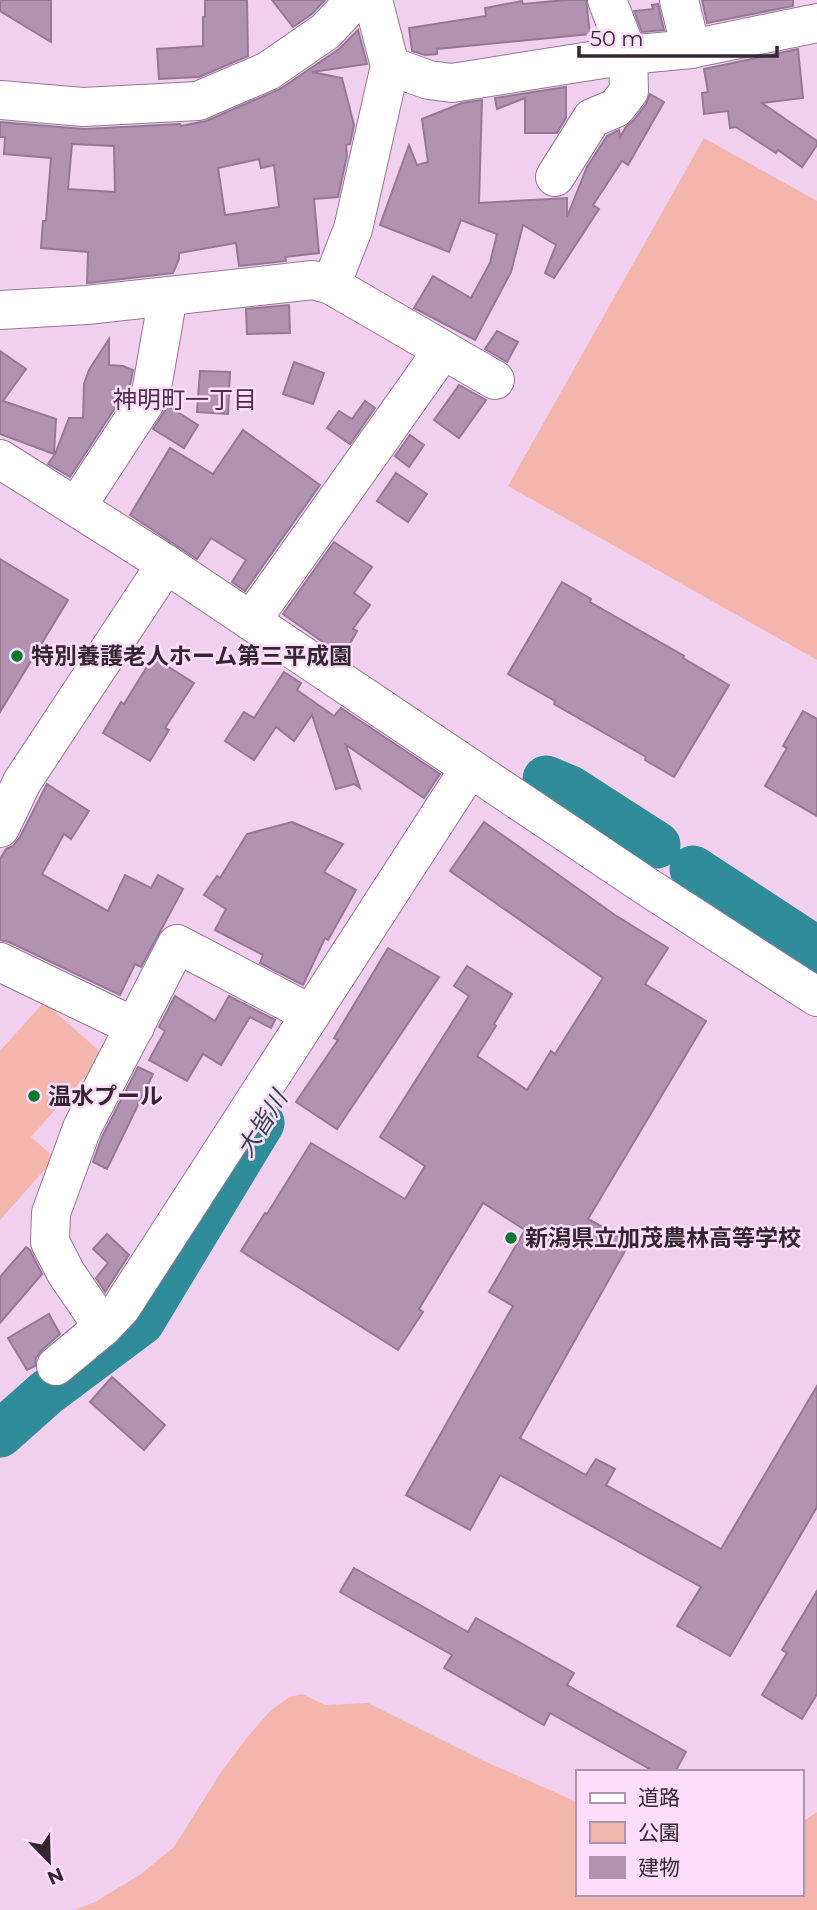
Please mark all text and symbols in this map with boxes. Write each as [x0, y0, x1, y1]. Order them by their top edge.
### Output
scale bar [579, 14, 777, 58]
text: 50 m [590, 26, 644, 51]
district label: 神明町一丁目 [113, 385, 257, 414]
place label: 特別養護老人ホーム第三平成園 [31, 642, 352, 670]
marker: 特別養護老人ホーム第三平成園 [9, 648, 25, 664]
place label: 温水プール [48, 1082, 163, 1110]
water label: 大皆川 [230, 1083, 295, 1162]
marker: 温水プール [26, 1088, 42, 1104]
place label: 新潟県立加茂農林高等学校 [525, 1224, 801, 1252]
marker: 新潟県立加茂農林高等学校 [503, 1230, 519, 1246]
legend [576, 1770, 803, 1896]
text: 道路 [638, 1785, 680, 1810]
text: 公園 [638, 1820, 680, 1845]
north arrow [14, 1826, 84, 1896]
text: 建物 [638, 1855, 680, 1880]
text: N [44, 1863, 67, 1890]

